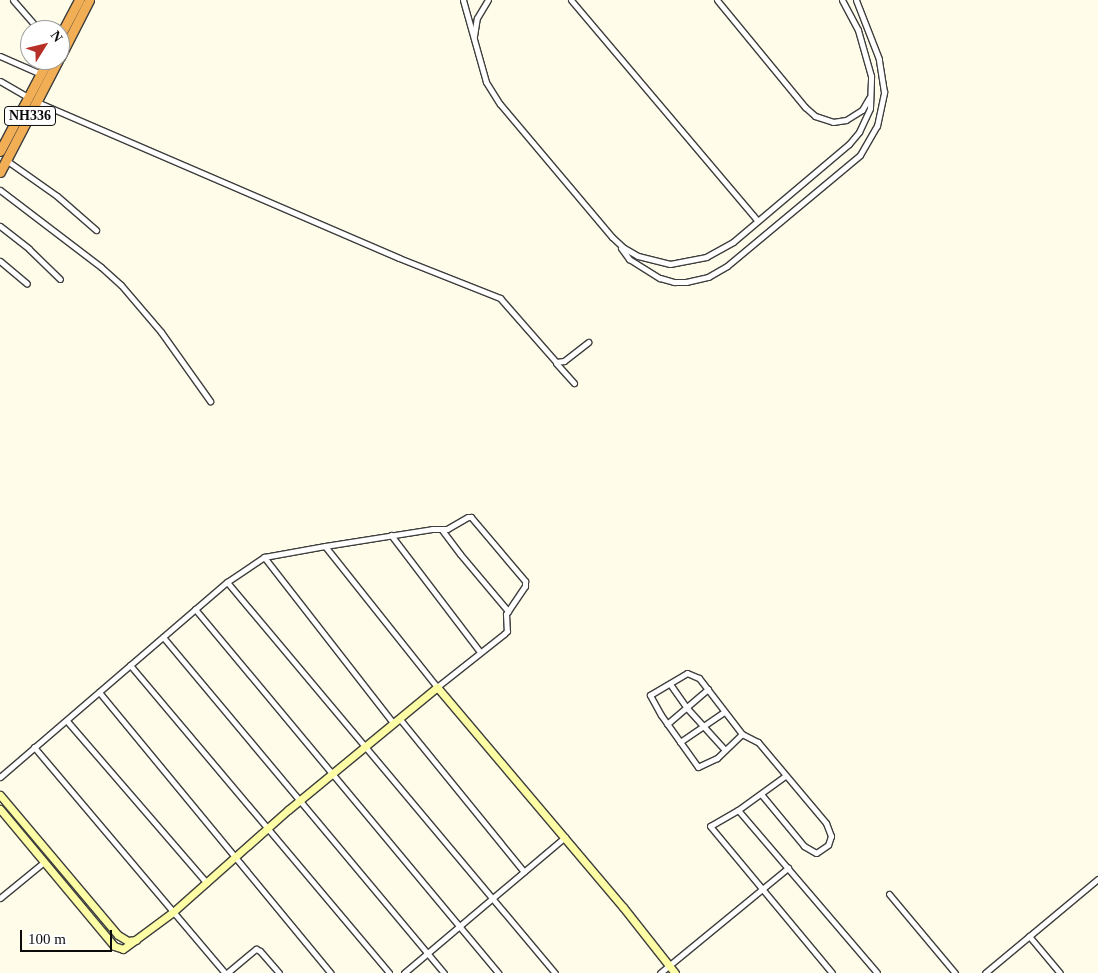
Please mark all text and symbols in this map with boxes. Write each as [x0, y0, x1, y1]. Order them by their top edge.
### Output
north arrow [20, 20, 70, 70]
text: N [48, 28, 66, 45]
road number: NH336 [4, 104, 56, 128]
scale bar [22, 920, 115, 952]
text: 100 m [28, 931, 66, 947]

